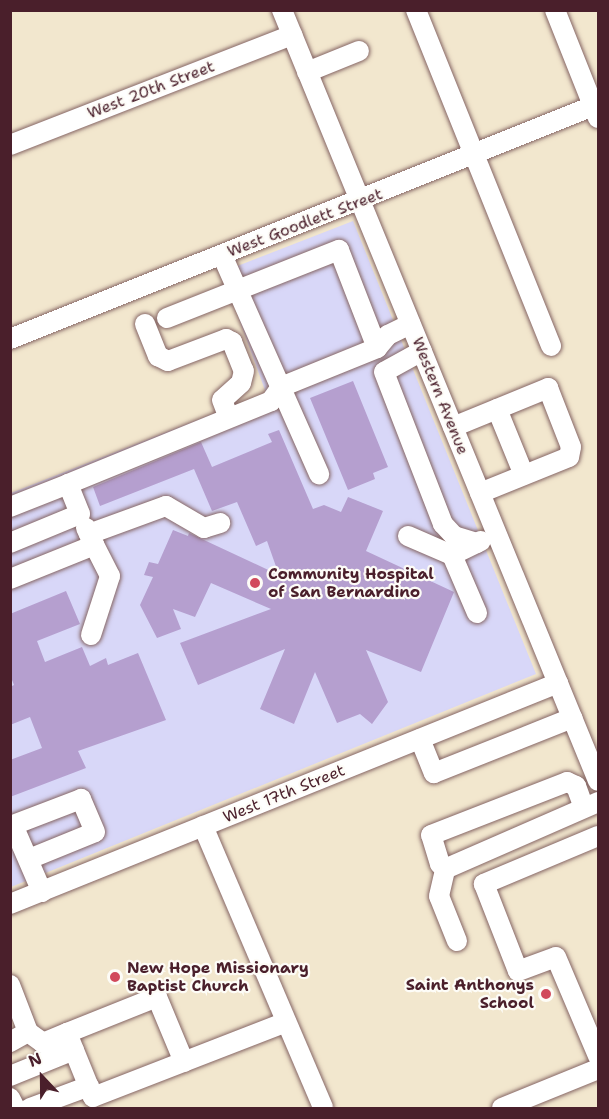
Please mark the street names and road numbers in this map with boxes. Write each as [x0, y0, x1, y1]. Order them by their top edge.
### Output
street label: West 20th Street [85, 57, 217, 123]
street label: West Goodlett Street [225, 184, 385, 262]
street label: Western Avenue [408, 334, 472, 458]
street label: West 17th Street [220, 761, 348, 827]

